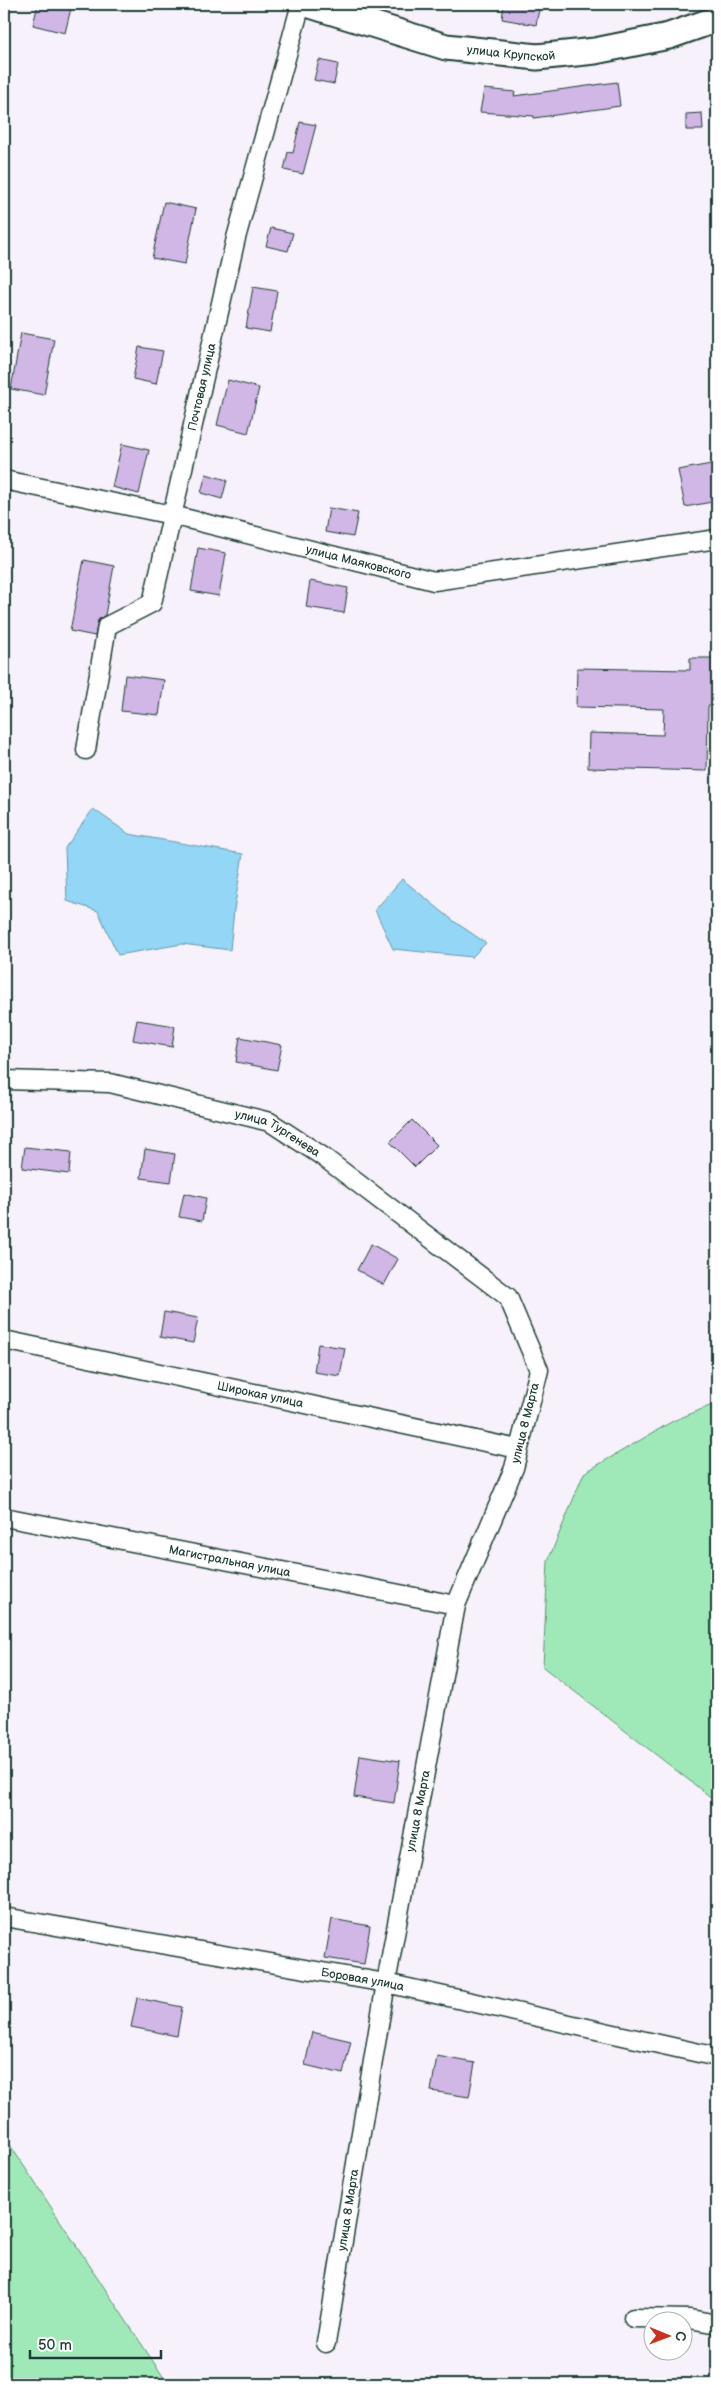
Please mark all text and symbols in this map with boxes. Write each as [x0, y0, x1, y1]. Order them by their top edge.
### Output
street label: улица Крупской [466, 42, 556, 65]
street label: Почтовая улица [185, 342, 220, 432]
street label: улица Маяковского [304, 542, 413, 583]
street label: улица Тургенева [233, 1107, 323, 1161]
street label: Широкая улица [216, 1378, 305, 1411]
street label: улица 8 Марта [508, 1381, 543, 1465]
street label: Магистральная улица [167, 1542, 292, 1581]
street label: улица 8 Марта [403, 1769, 434, 1853]
street label: Боровая улица [320, 1965, 406, 1995]
street label: улица 8 Марта [335, 2168, 362, 2252]
north arrow [644, 2310, 694, 2360]
scale bar [30, 2328, 161, 2360]
text: С [672, 2331, 689, 2341]
text: 50 m [38, 2336, 72, 2355]

